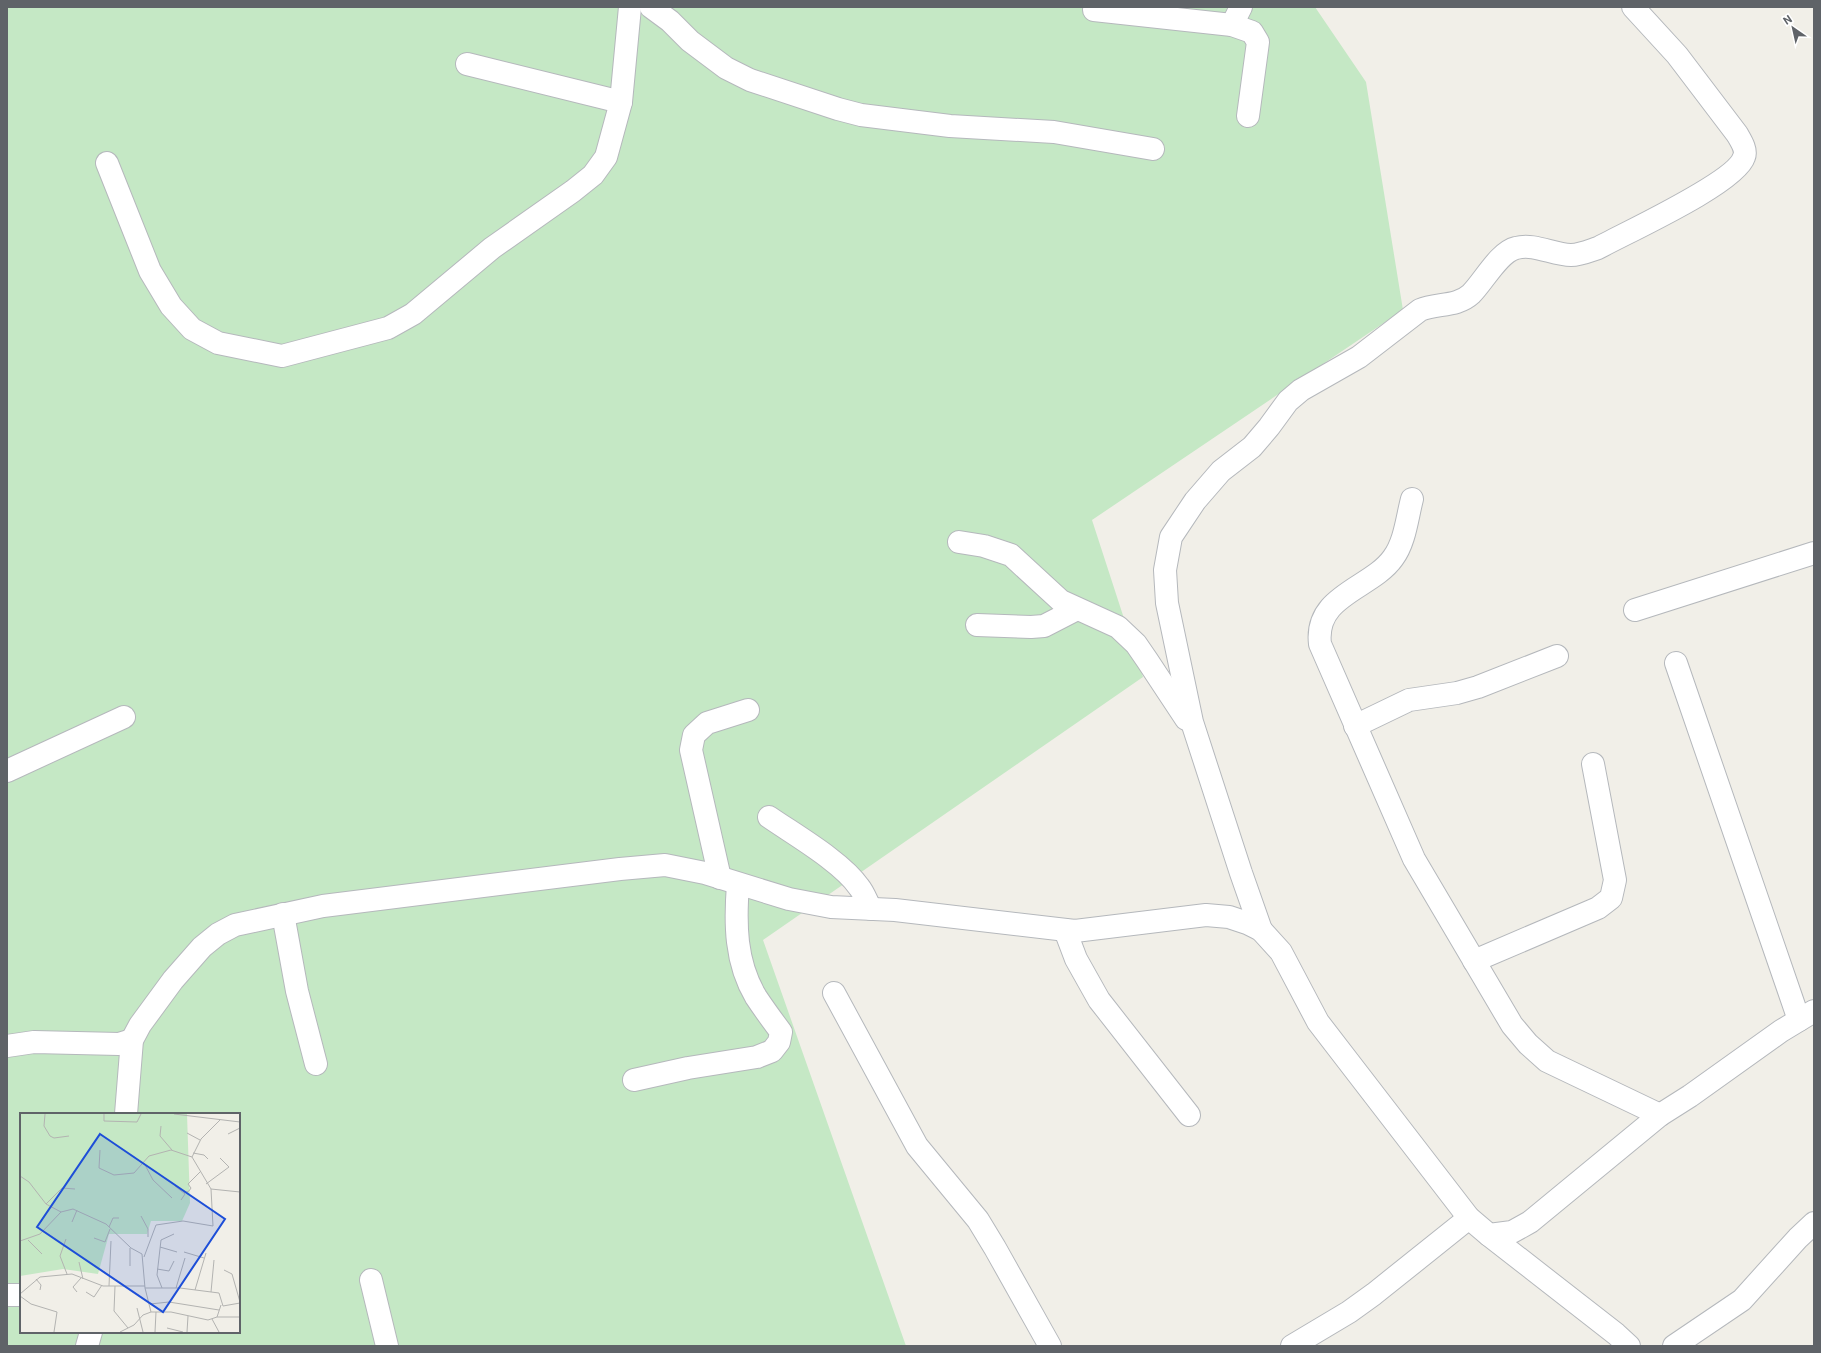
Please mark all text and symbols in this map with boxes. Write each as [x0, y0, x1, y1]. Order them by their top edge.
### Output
north arrow [1773, 8, 1813, 48]
text: N [1781, 12, 1795, 28]
inset map [20, 1113, 240, 1333]

